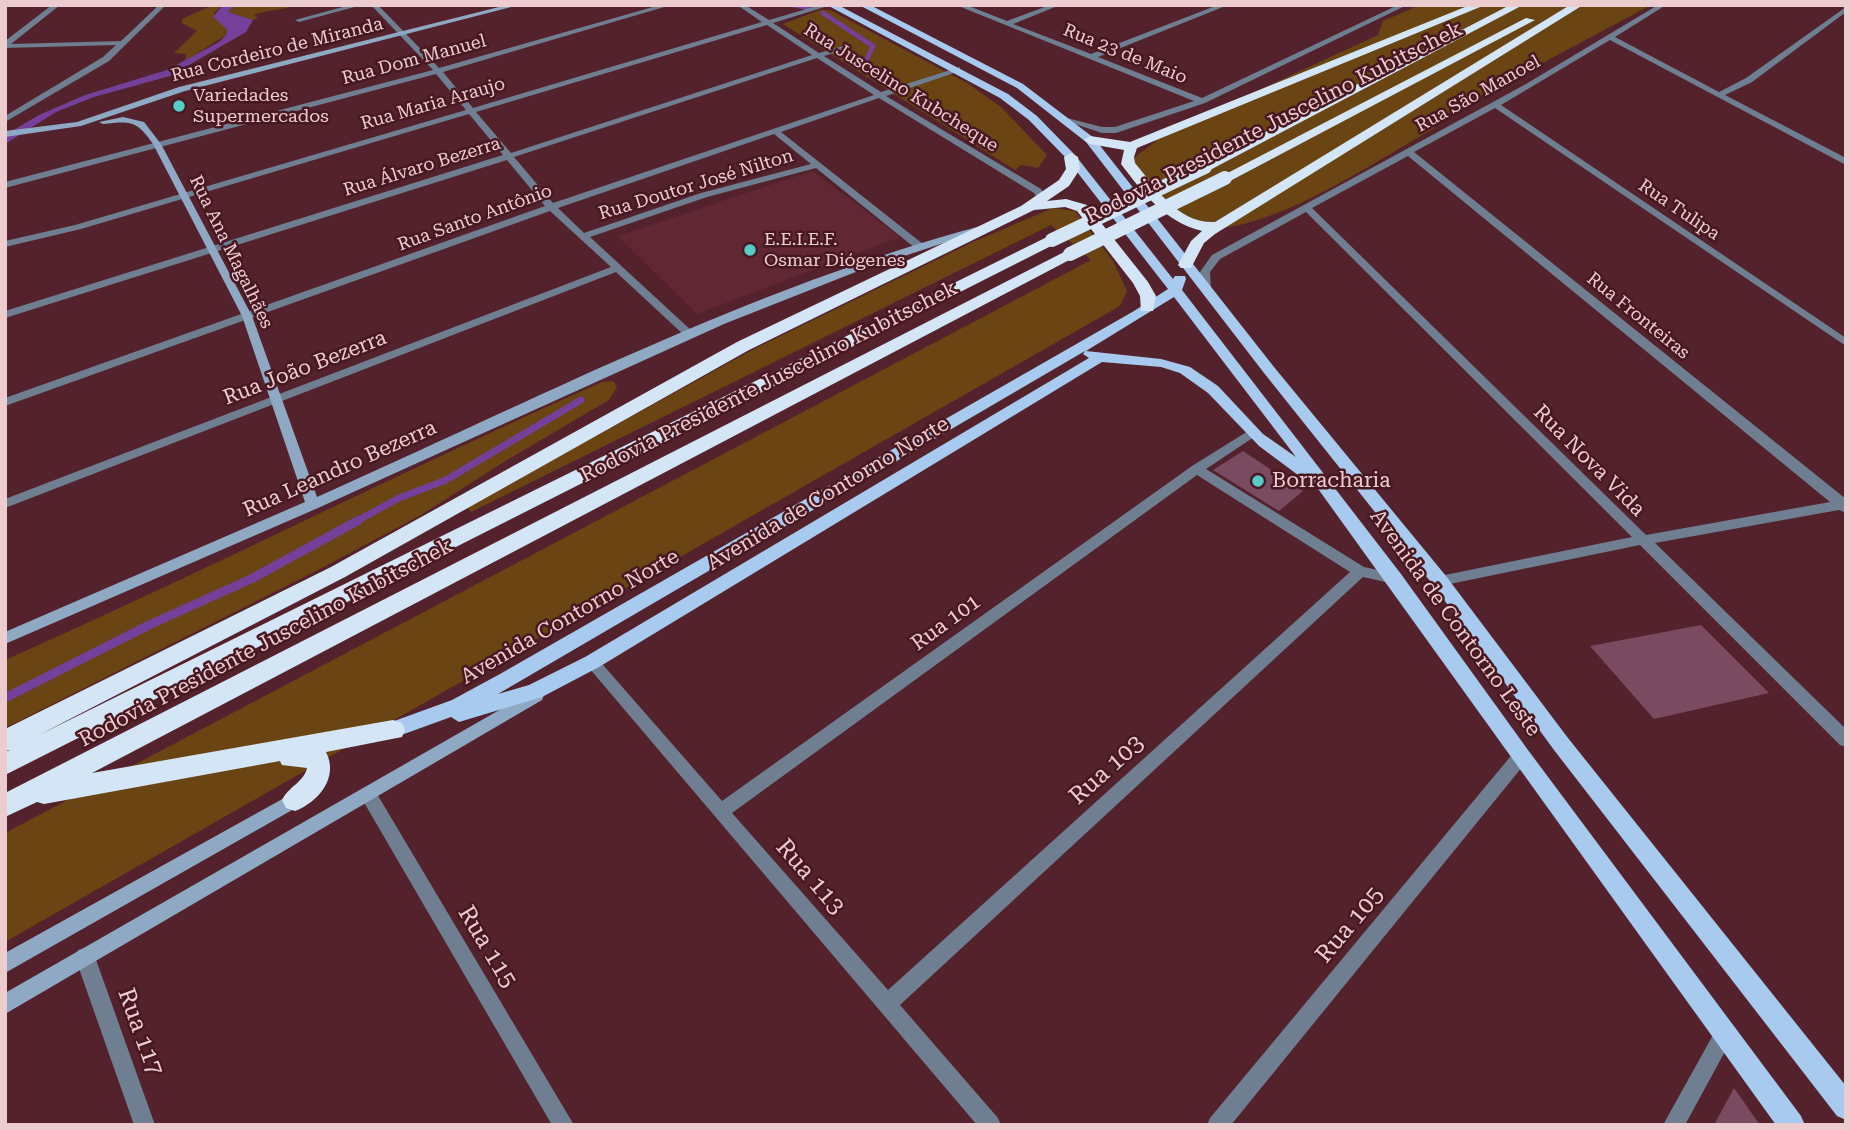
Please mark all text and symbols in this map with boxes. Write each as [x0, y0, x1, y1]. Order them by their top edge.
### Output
street label: Rua Cordeiro de Miranda [169, 13, 385, 87]
street label: Rodovia Presidente Juscelino Kubitschek [1081, 16, 1467, 230]
street label: Rua Juscelino Kubcheque [800, 19, 1002, 157]
street label: Rua 23 de Maio [1060, 19, 1190, 89]
street label: Rua Dom Manuel [340, 30, 488, 90]
street label: Rua São Manoel [1412, 51, 1544, 137]
street label: Rua Maria Araujo [358, 73, 508, 135]
place label: Variedades Supermercados [193, 85, 329, 128]
marker: Variedades Supermercados [171, 98, 187, 114]
street label: Rua Álvaro Bezerra [341, 133, 503, 201]
street label: Rua Doutor José Nilton [596, 145, 796, 225]
street label: Rua Ana Magalhães [185, 172, 277, 332]
street label: Rua Tulipa [1634, 175, 1724, 245]
street label: Rua Santo Antônio [395, 180, 555, 256]
place label: E.E.I.E.F. Osmar Diógenes [764, 229, 905, 272]
marker: E.E.I.E.F. Osmar Diógenes [742, 242, 758, 258]
street label: Rua Fronteiras [1582, 268, 1694, 364]
street label: Rodovia Presidente Juscelino Kubitschek [576, 275, 962, 489]
street label: Rua João Bezerra [220, 325, 390, 411]
street label: Rua Nova Vida [1528, 400, 1650, 522]
street label: Avenida de Contorno Norte [702, 412, 954, 576]
street label: Rua Leandro Bezerra [239, 415, 441, 523]
place label: Borracharia [1272, 468, 1391, 494]
marker: Borracharia [1250, 473, 1266, 489]
street label: Avenida de Contorno Leste [1364, 505, 1546, 741]
street label: Rodovia Presidente Juscelino Kubitschek [75, 533, 457, 753]
street label: Avenida Contorno Norte [456, 544, 684, 690]
street label: Rua 101 [907, 590, 985, 656]
street label: Rua 103 [1064, 729, 1150, 811]
street label: Rua 113 [769, 833, 851, 921]
street label: Rua 105 [1310, 881, 1390, 969]
street label: Rua 115 [451, 901, 523, 993]
street label: Rua 117 [111, 985, 169, 1079]

